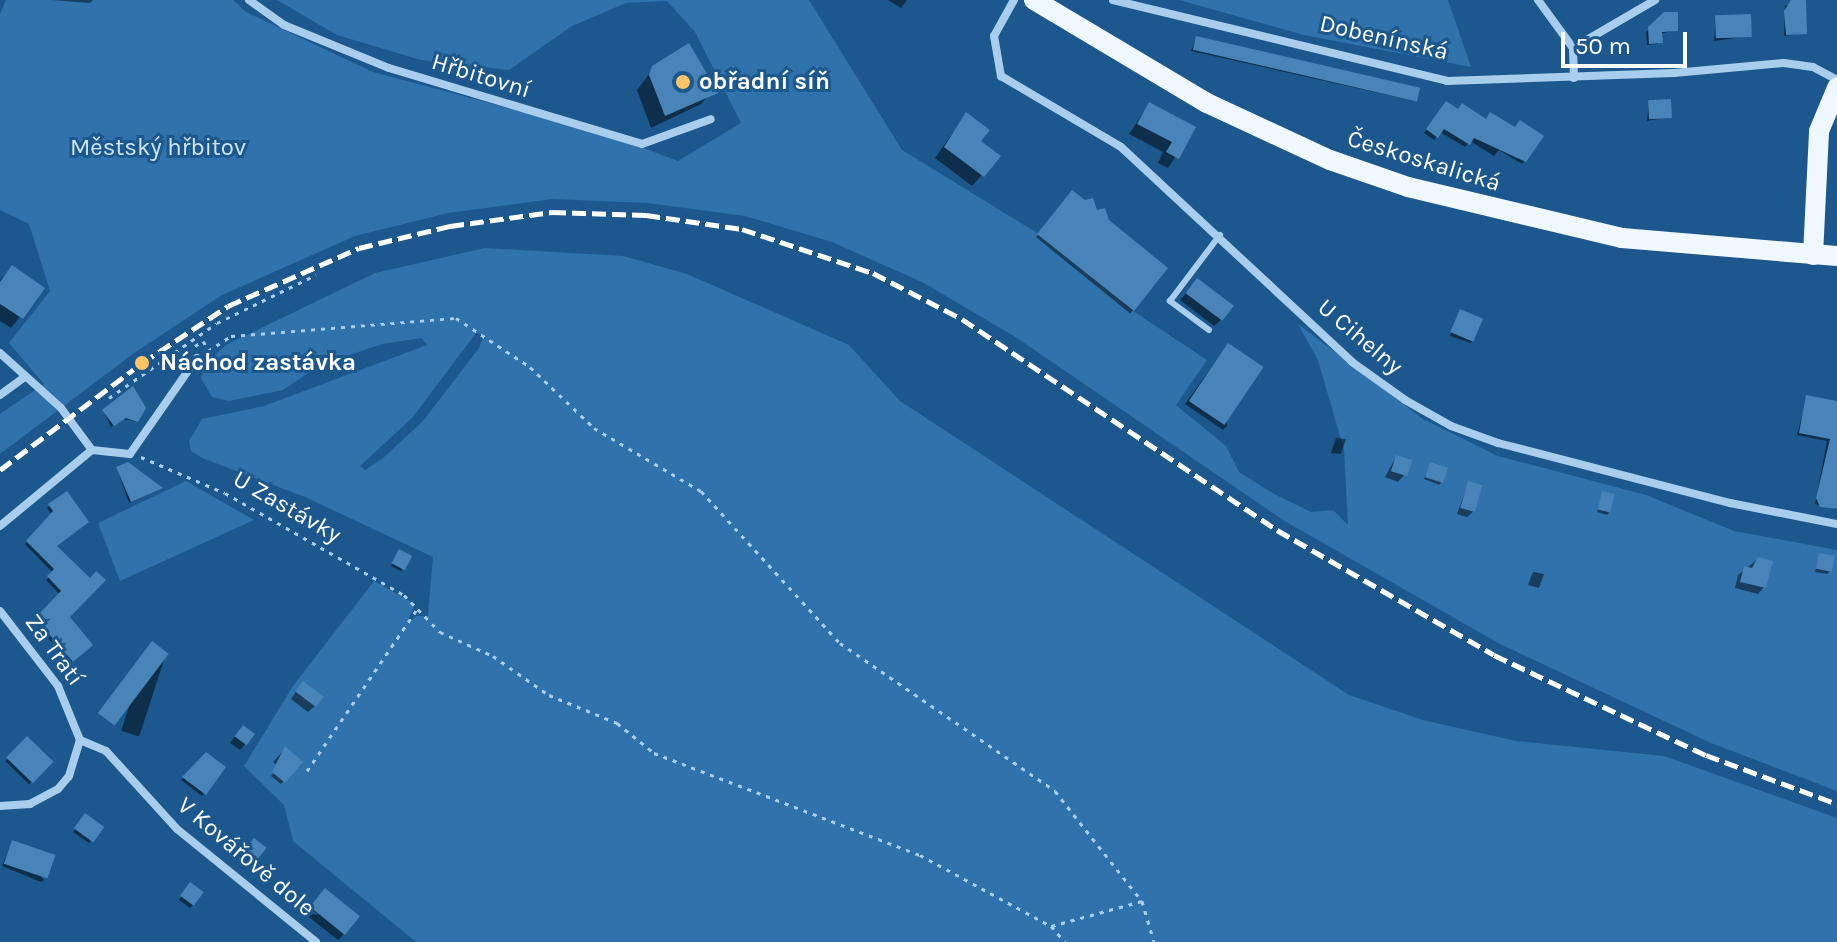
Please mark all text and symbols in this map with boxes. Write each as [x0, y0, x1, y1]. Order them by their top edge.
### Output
street label: Dobenínská [1317, 9, 1451, 67]
scale bar [1565, 16, 1691, 66]
text: 50 m [1575, 32, 1631, 60]
street label: Hřbitovní [428, 47, 534, 105]
place label: obřadní síň [699, 68, 830, 96]
marker: obřadní síň [674, 73, 692, 91]
street label: Českoskalická [1344, 124, 1504, 198]
park label: Městský hřbitov [70, 134, 246, 162]
street label: U Cihelny [1312, 293, 1408, 381]
place label: Náchod zastávka [160, 349, 356, 377]
marker: Náchod zastávka [131, 352, 153, 374]
street label: U Zastávky [228, 465, 346, 549]
street label: Za Tratí [18, 609, 90, 691]
street label: V Kovářově dole [171, 791, 321, 923]

